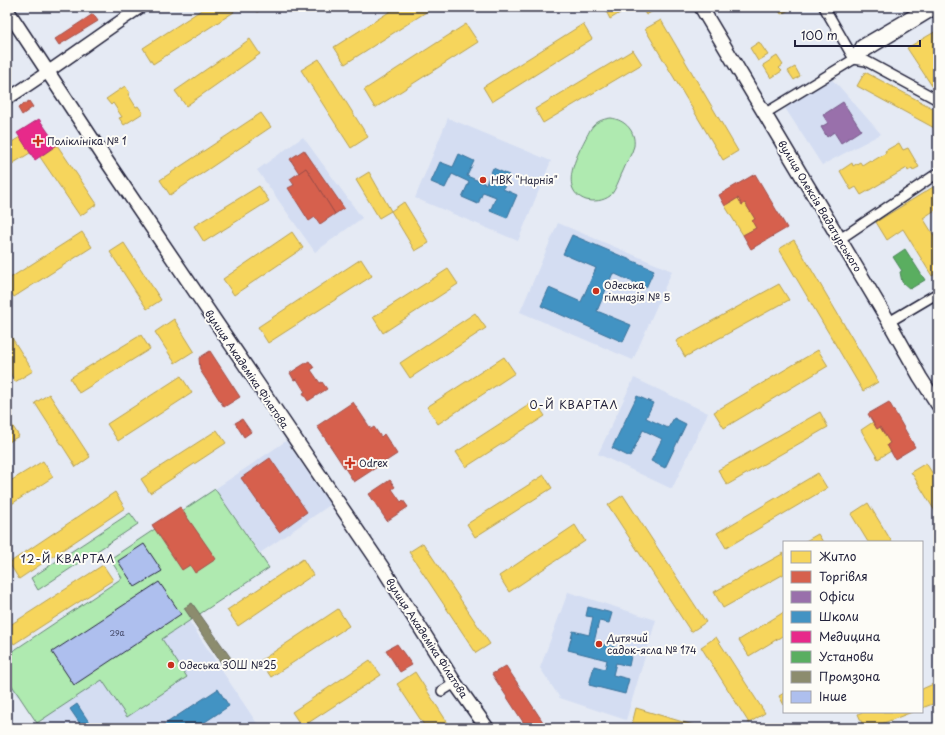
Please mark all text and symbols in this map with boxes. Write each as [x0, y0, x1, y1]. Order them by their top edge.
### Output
scale bar [795, 22, 920, 48]
text: 100 m [801, 26, 838, 44]
place label: Поліклініка № 1 [47, 133, 127, 148]
marker: Поліклініка № 1 [32, 135, 44, 147]
street label: вулиця Олексія Вадатурського [774, 137, 866, 275]
place label: НВК "Нарнія" [491, 172, 558, 187]
marker: НВК "Нарнія" [478, 175, 488, 185]
place label: Одеська гімназія № 5 [604, 277, 670, 304]
marker: Одеська гімназія № 5 [591, 286, 601, 296]
street label: вулиця Академіка Філатова [202, 306, 293, 432]
district label: 0-Й КВАРТАЛ [530, 396, 618, 413]
place label: Odrex [359, 455, 388, 470]
marker: Odrex [344, 457, 356, 469]
legend [783, 541, 923, 713]
text: Житло [819, 547, 857, 565]
district label: 12-Й КВАРТАЛ [21, 550, 115, 567]
text: Торгівля [819, 567, 868, 585]
street label: вулиця Академіка Філатова [383, 575, 472, 701]
text: Офіси [819, 587, 855, 605]
text: Школи [819, 607, 859, 625]
house number: 29а [109, 627, 125, 639]
text: Медицина [819, 627, 881, 645]
place label: Дитячий садок-ясла № 174 [606, 630, 697, 657]
marker: Дитячий садок-ясла № 174 [594, 639, 604, 649]
text: Установи [819, 647, 874, 665]
place label: Одеська ЗОШ №25 [179, 657, 276, 672]
marker: Одеська ЗОШ №25 [166, 660, 176, 670]
text: Промзона [819, 667, 881, 685]
text: Інше [819, 687, 847, 705]

